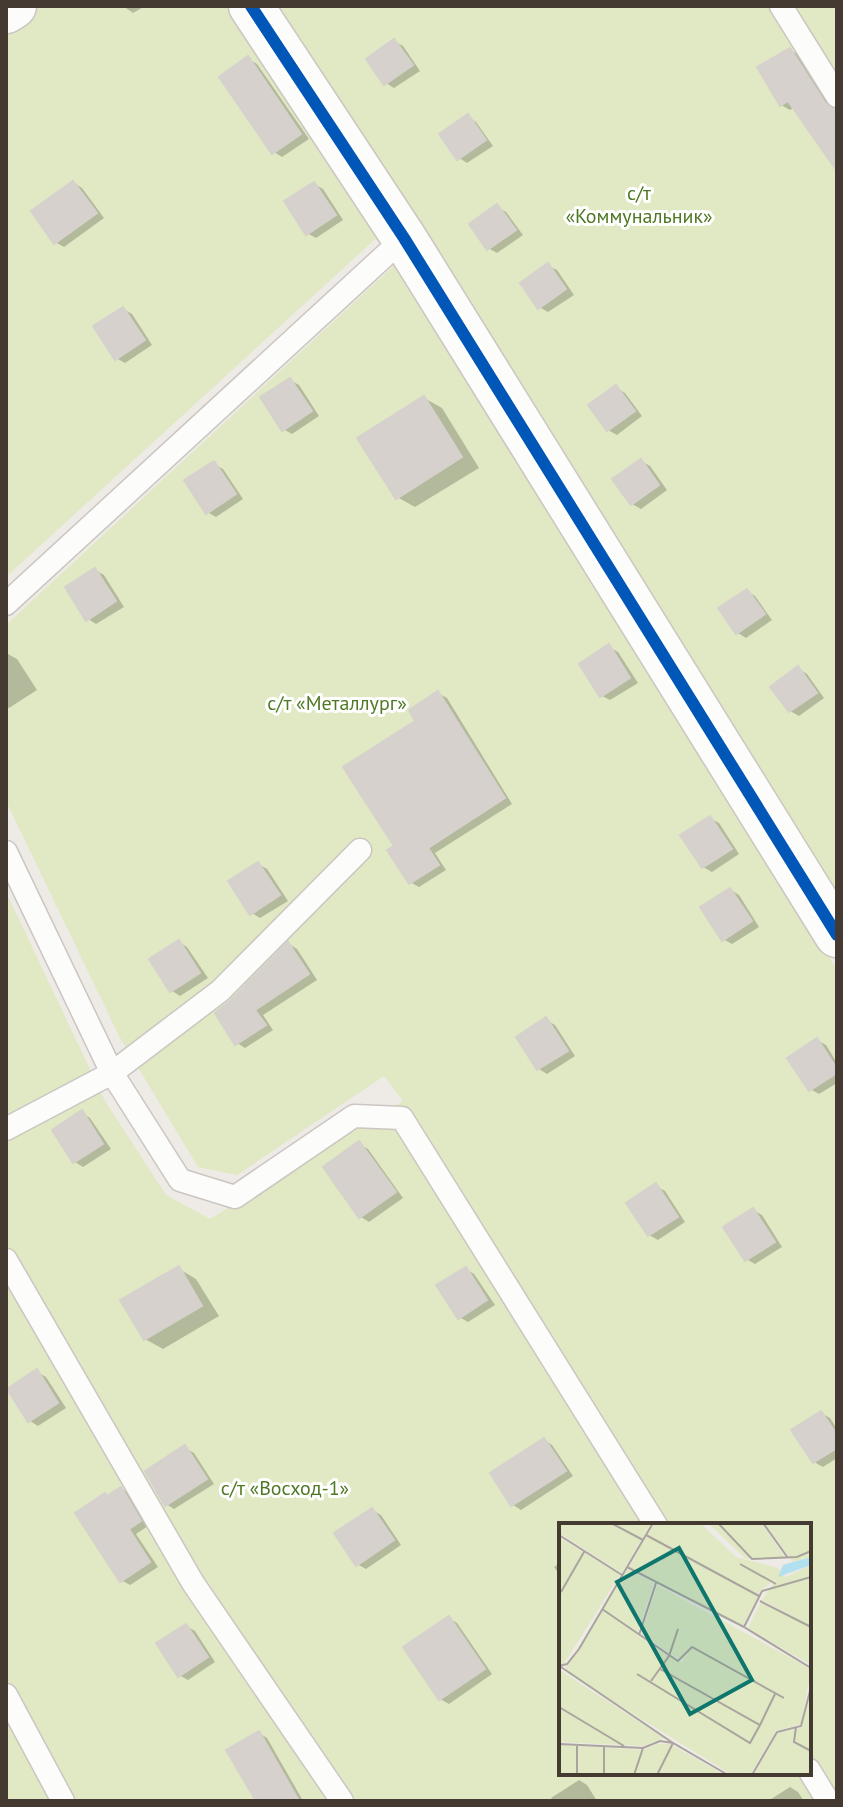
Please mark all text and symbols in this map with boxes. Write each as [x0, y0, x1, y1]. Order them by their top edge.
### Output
park label: с/т «Коммунальник» [565, 180, 713, 229]
park label: с/т «Металлург» [267, 690, 407, 716]
park label: с/т «Восход-1» [221, 1475, 349, 1501]
inset map [559, 1523, 811, 1775]

